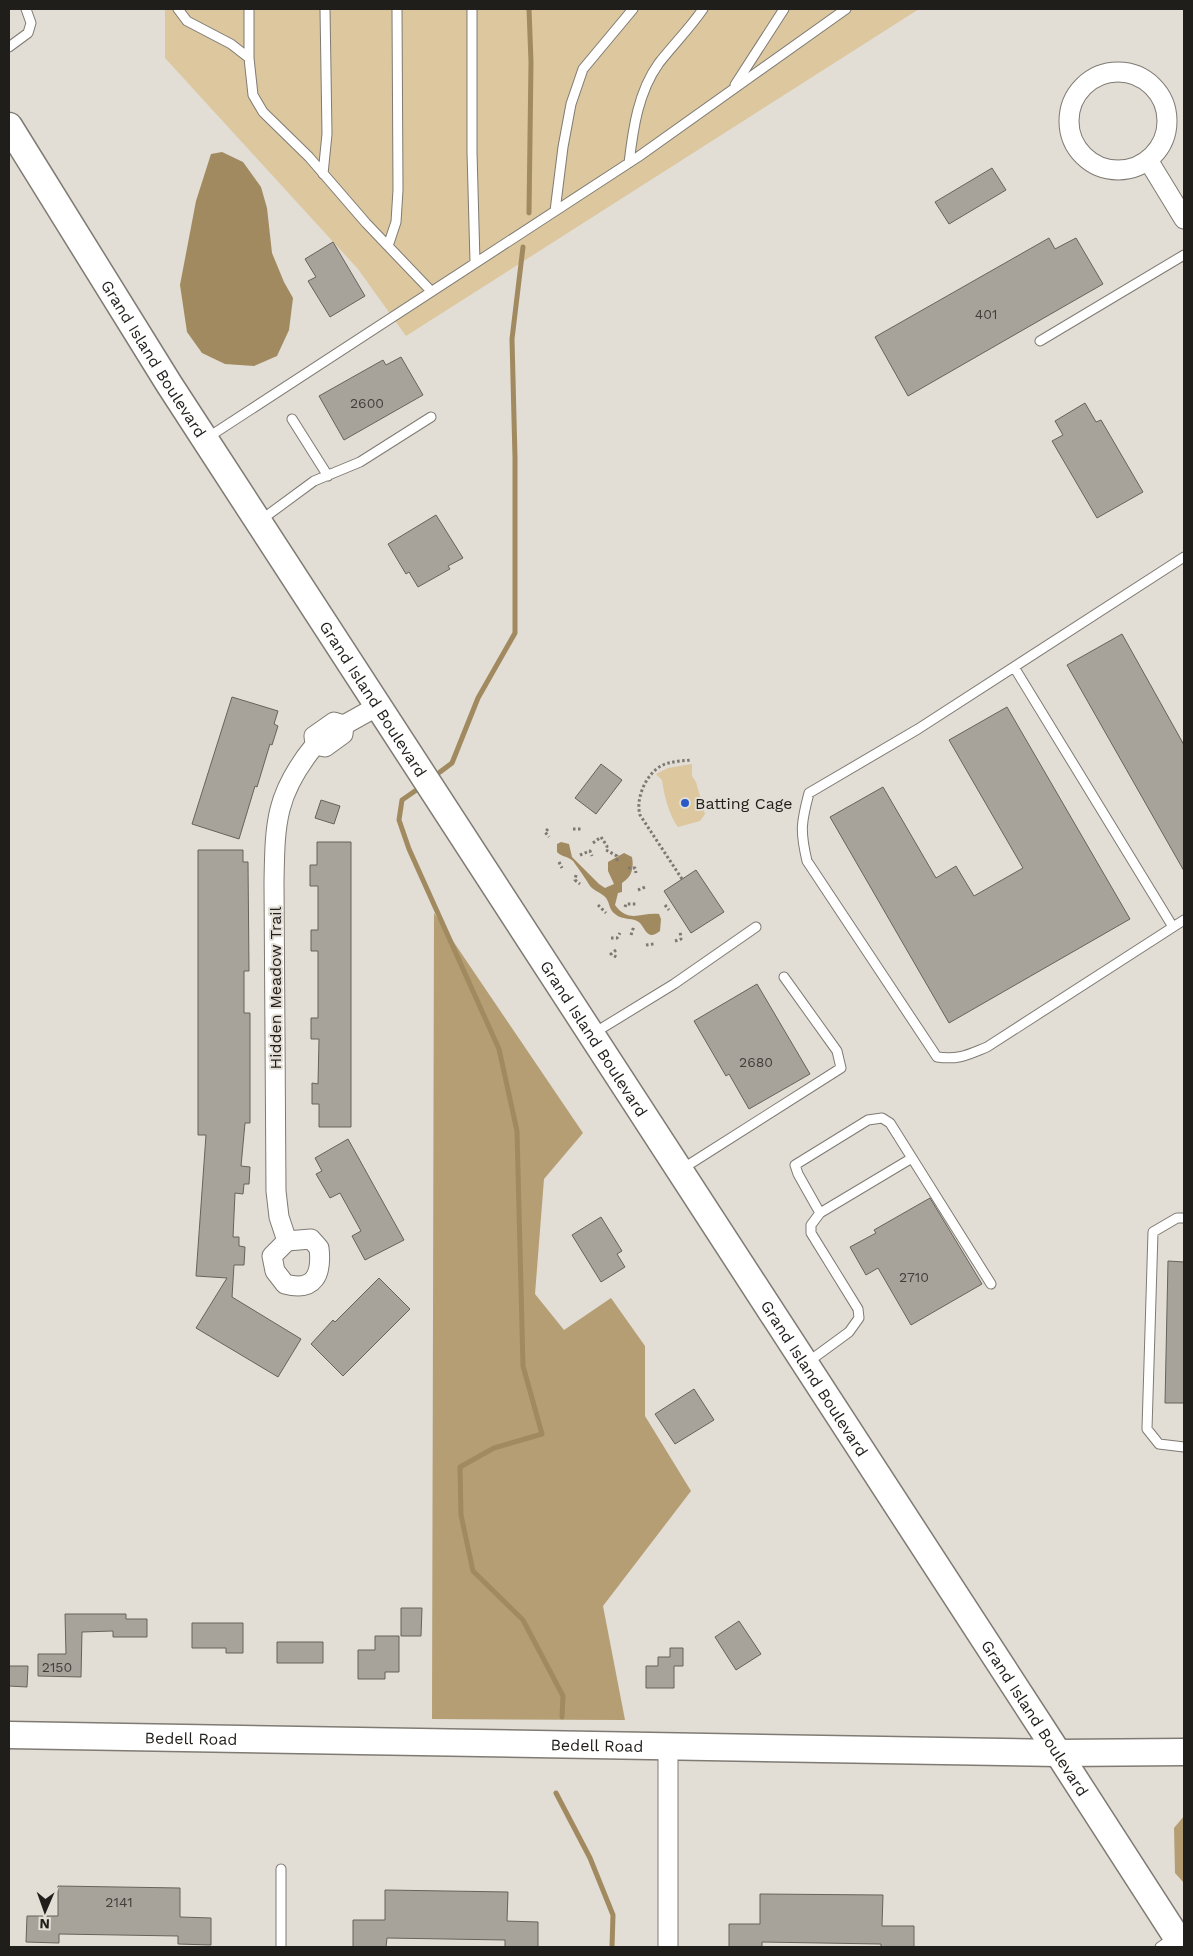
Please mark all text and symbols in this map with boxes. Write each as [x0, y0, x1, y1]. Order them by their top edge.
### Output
street label: Grand Island Boulevard [97, 276, 210, 441]
house number: 401 [975, 306, 997, 322]
house number: 2600 [350, 395, 384, 411]
street label: Grand Island Boulevard [316, 617, 431, 780]
place label: Batting Cage [695, 794, 792, 813]
marker: Batting Cage [679, 797, 691, 809]
street label: Hidden Meadow Trail [266, 906, 285, 1069]
street label: Grand Island Boulevard [536, 957, 652, 1120]
house number: 2680 [739, 1054, 773, 1070]
house number: 2710 [899, 1269, 929, 1285]
street label: Grand Island Boulevard [757, 1297, 872, 1460]
street label: Grand Island Boulevard [978, 1636, 1093, 1799]
house number: 2150 [42, 1659, 72, 1675]
street label: Bedell Road [144, 1728, 238, 1748]
street label: Bedell Road [550, 1735, 643, 1755]
north arrow [20, 1886, 70, 1936]
house number: 2141 [105, 1894, 133, 1910]
text: N [39, 1916, 50, 1932]

